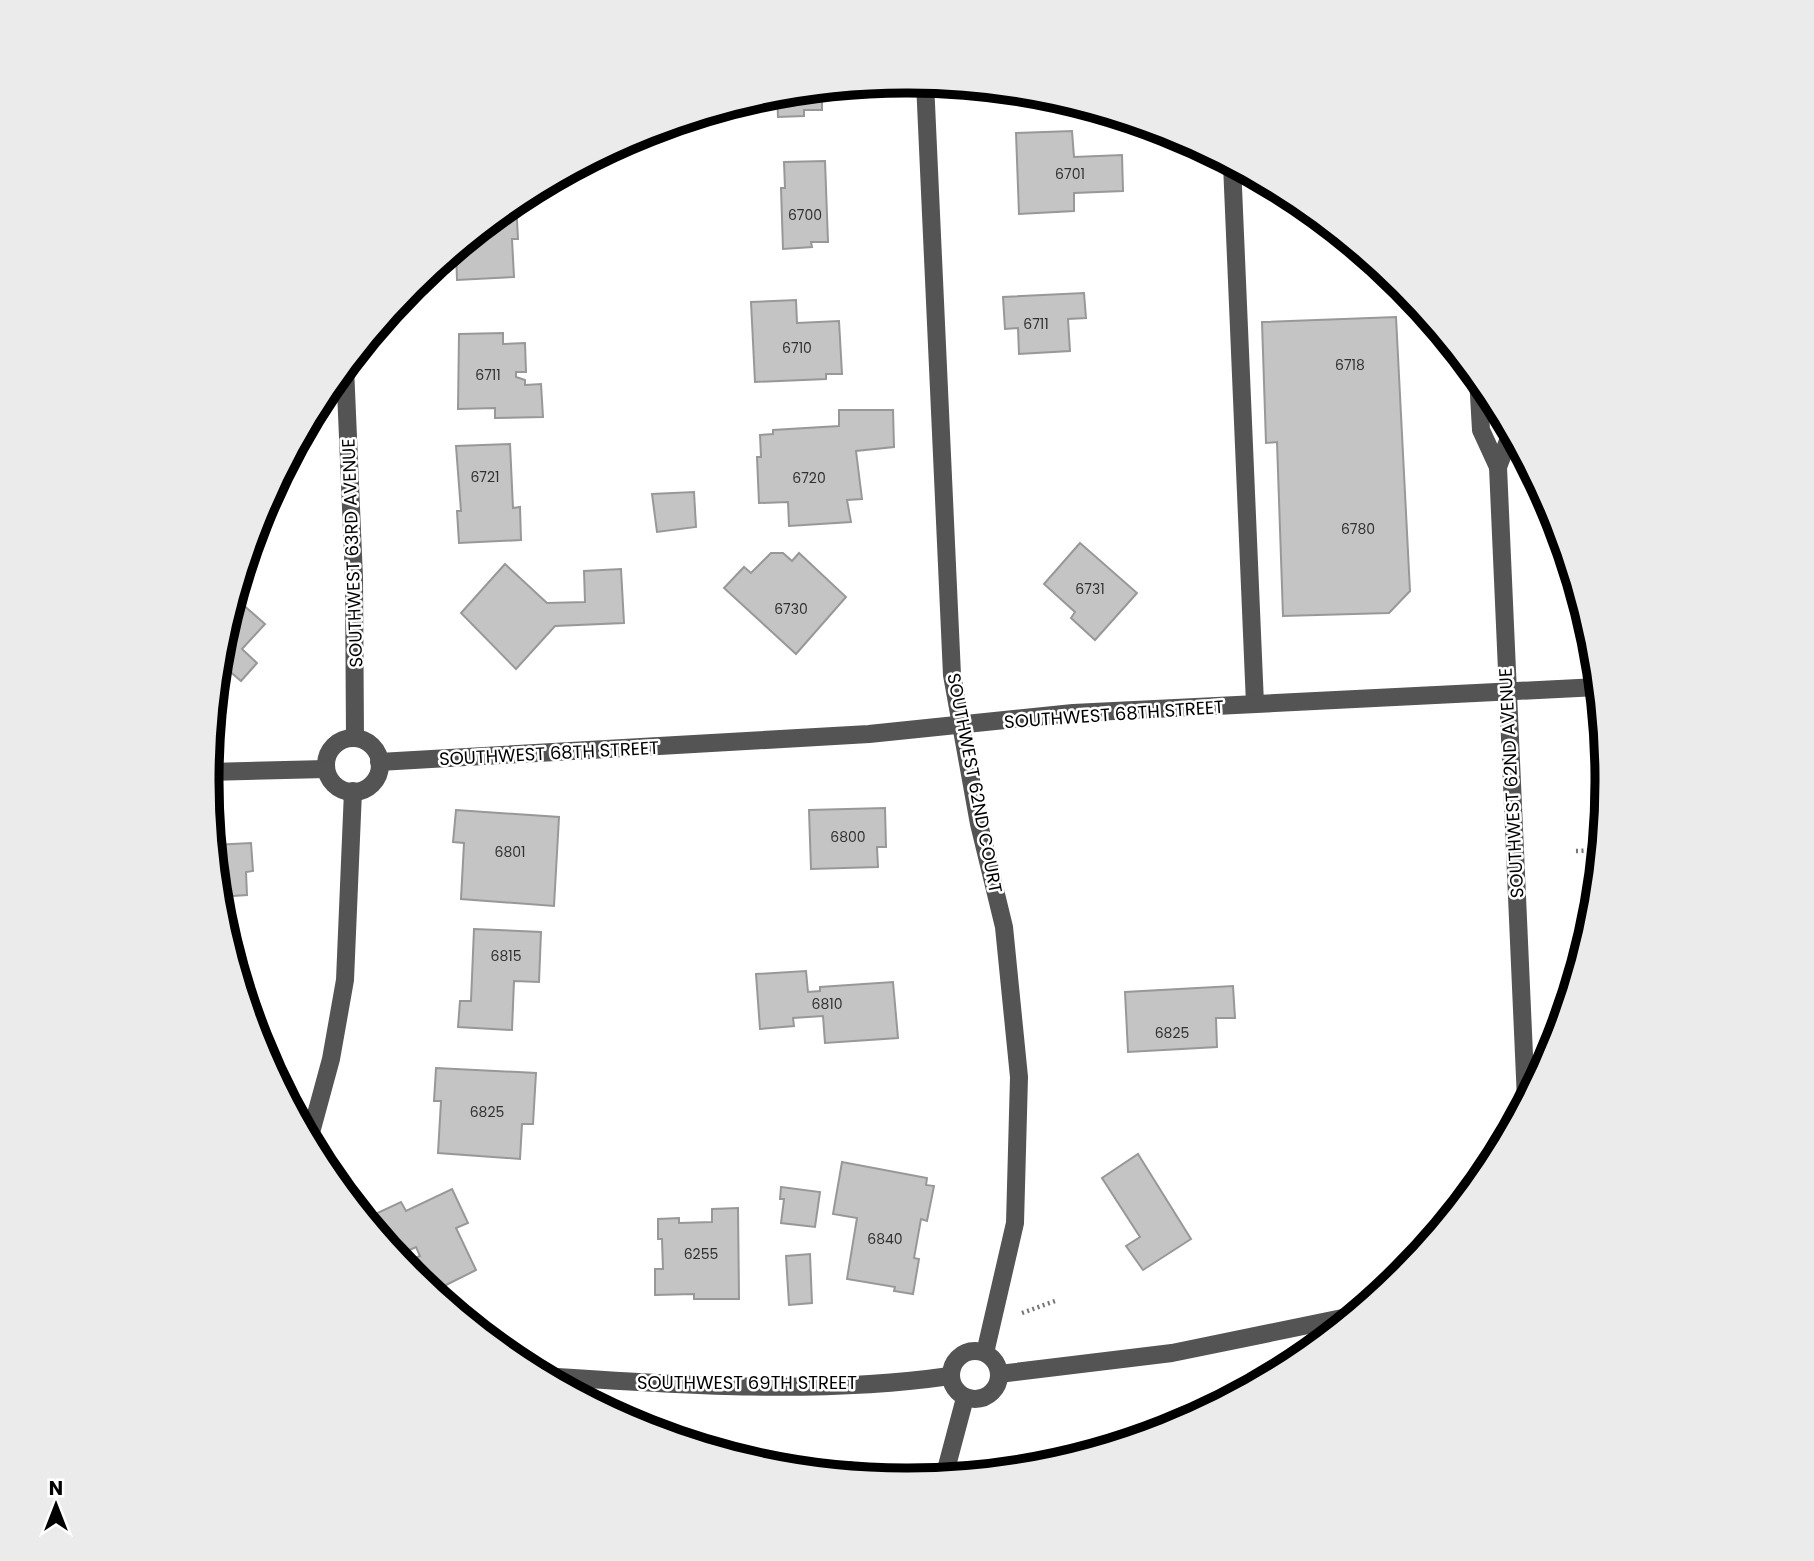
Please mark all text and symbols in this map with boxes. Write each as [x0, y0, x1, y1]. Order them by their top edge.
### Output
house number: 6701 [1055, 164, 1085, 184]
house number: 6700 [788, 205, 822, 225]
house number: 6711 [1023, 314, 1049, 334]
house number: 6710 [782, 338, 812, 358]
house number: 6718 [1335, 355, 1365, 375]
house number: 6711 [475, 365, 501, 385]
street label: SOUTHWEST 63RD AVENUE [336, 438, 368, 668]
house number: 6721 [470, 467, 500, 487]
house number: 6720 [792, 468, 826, 488]
house number: 6780 [1341, 519, 1375, 539]
house number: 6731 [1075, 579, 1105, 599]
house number: 6730 [774, 599, 808, 619]
street label: SOUTHWEST 62ND AVENUE [1492, 667, 1530, 899]
street label: SOUTHWEST 62ND COURT [941, 671, 1009, 895]
street label: SOUTHWEST 68TH STREET [1003, 694, 1225, 734]
street label: SOUTHWEST 68TH STREET [438, 735, 660, 771]
house number: 6800 [830, 827, 866, 847]
house number: 6801 [495, 842, 526, 862]
house number: 6815 [491, 946, 522, 966]
house number: 6810 [812, 994, 843, 1014]
house number: 6825 [1155, 1023, 1189, 1043]
house number: 6825 [470, 1102, 504, 1122]
house number: 6840 [867, 1229, 903, 1249]
house number: 6255 [684, 1244, 718, 1264]
street label: SOUTHWEST 69TH STREET [637, 1370, 857, 1395]
north arrow [21, 1470, 91, 1540]
text: N [49, 1475, 63, 1502]

